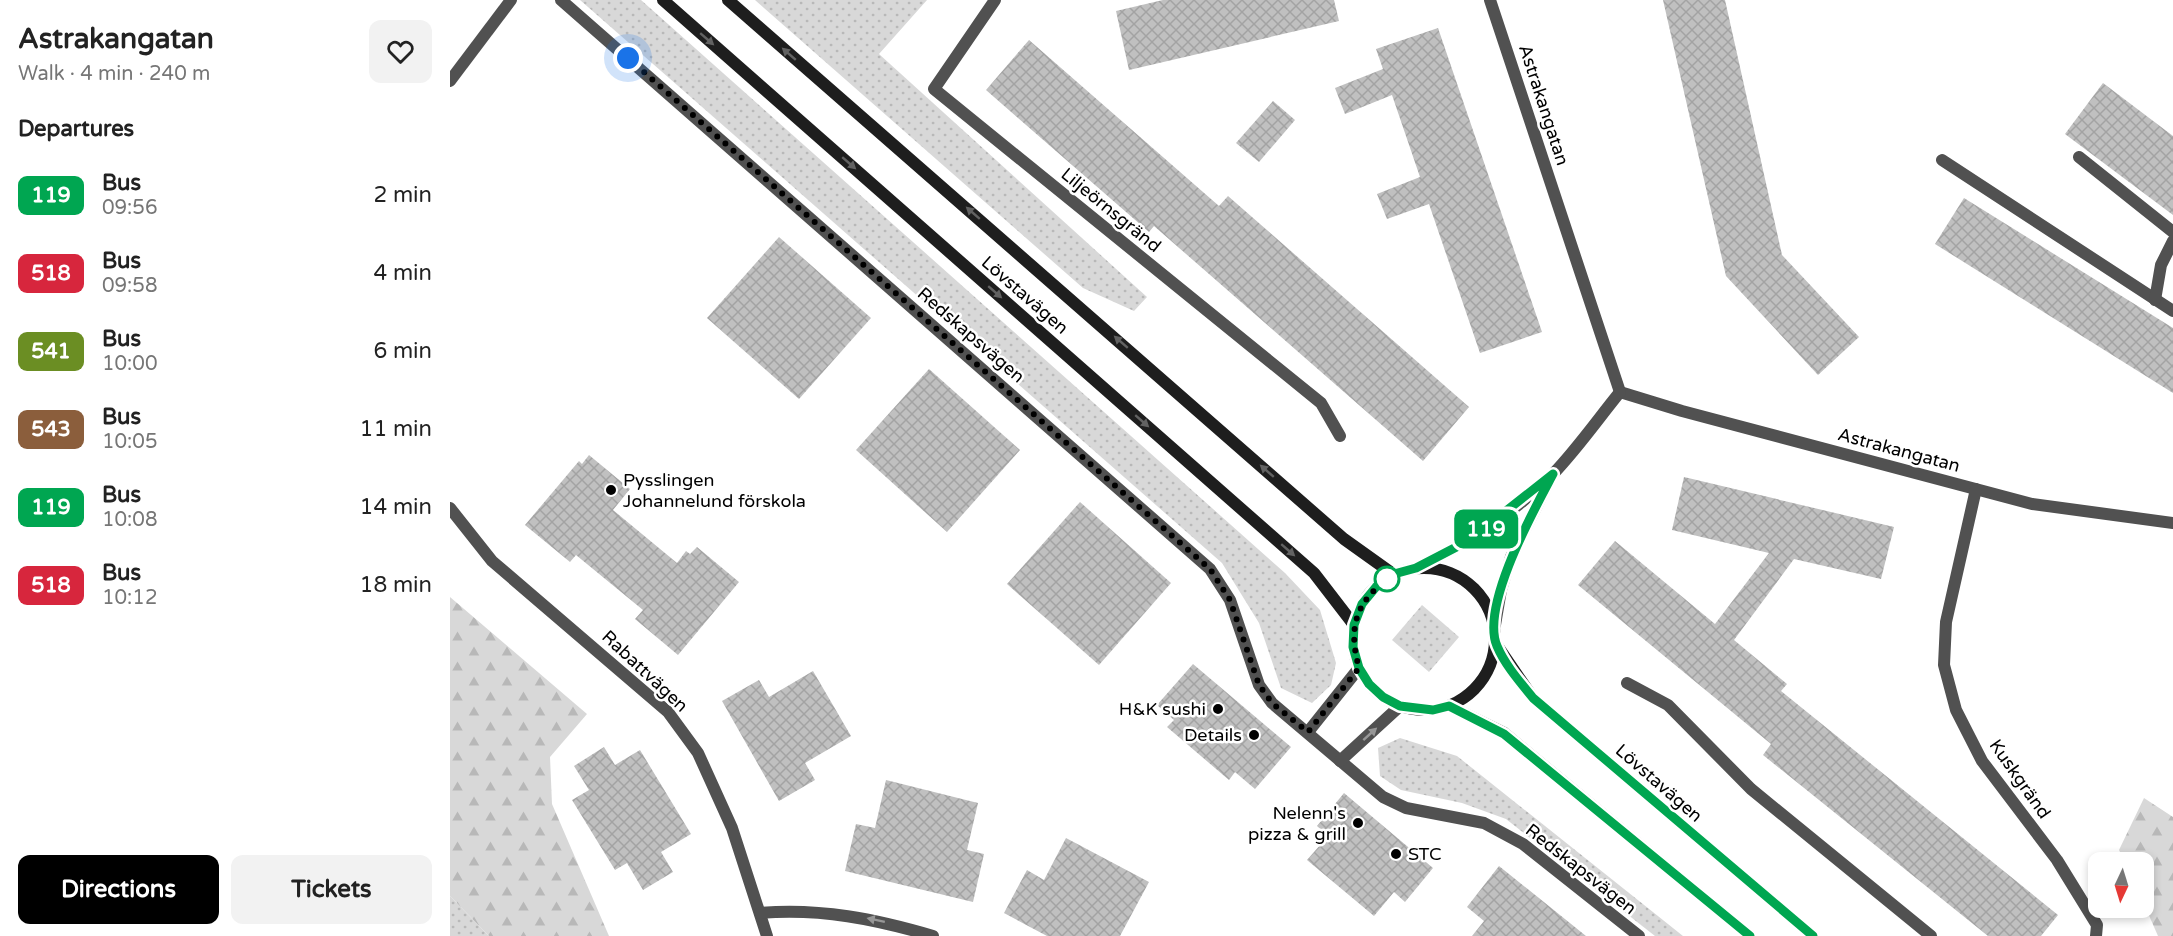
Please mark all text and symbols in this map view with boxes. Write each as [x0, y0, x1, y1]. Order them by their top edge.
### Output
button: heart [369, 20, 432, 83]
text: Astrakangatan [18, 22, 214, 56]
one-way arrow [699, 32, 714, 45]
street label: Astrakangatan [1514, 42, 1574, 168]
your location [613, 43, 643, 73]
one-way arrow [782, 48, 797, 61]
text: Walk · 4 min · 240 m [18, 62, 210, 86]
text: Departures [18, 116, 134, 142]
one-way arrow [841, 156, 856, 169]
street label: Liljeörnsgränd [1057, 163, 1165, 257]
text: Bus [102, 170, 141, 196]
text: 2 min [373, 182, 432, 208]
text: 119 [31, 183, 71, 208]
text: 09:56 [102, 196, 157, 220]
one-way arrow [966, 207, 981, 220]
text: Bus [102, 248, 141, 274]
street label: Lövstavägen [977, 251, 1073, 339]
text: 4 min [373, 260, 432, 286]
text: 518 [31, 261, 71, 286]
text: 09:58 [102, 274, 157, 298]
street label: Redskapsvägen [913, 283, 1029, 387]
one-way arrow [987, 285, 1002, 298]
text: Bus [102, 326, 141, 352]
one-way arrow [1114, 336, 1129, 349]
text: 6 min [373, 338, 432, 364]
text: 541 [31, 339, 71, 364]
text: 10:00 [102, 352, 157, 376]
text: Bus [102, 404, 141, 430]
one-way arrow [1134, 414, 1149, 428]
text: 11 min [360, 416, 432, 442]
text: 543 [31, 417, 71, 442]
street label: Astrakangatan [1835, 423, 1963, 477]
text: 10:05 [102, 430, 157, 454]
one-way arrow [1260, 465, 1275, 478]
place label: Pysslingen Johannelund förskola [623, 469, 806, 512]
text: Bus [102, 482, 141, 508]
marker: Pysslingen Johannelund förskola [604, 483, 618, 497]
text: 14 min [360, 494, 432, 520]
text: 119 [31, 495, 71, 520]
text: 10:08 [102, 508, 157, 532]
line badge: 119 [1452, 510, 1520, 548]
text: 119 [1466, 517, 1506, 542]
one-way arrow [1280, 543, 1295, 556]
text: Bus [102, 560, 141, 586]
unlabelled marker [1374, 566, 1400, 592]
text: 18 min [360, 572, 432, 598]
text: 518 [31, 573, 71, 598]
text: 10:12 [102, 586, 157, 610]
street label: Rabattvägen [597, 625, 693, 717]
place label: H&K sushi [1119, 698, 1206, 720]
marker: H&K sushi [1211, 702, 1225, 716]
place label: Details [1184, 724, 1242, 746]
marker: Details [1247, 728, 1261, 742]
one-way arrow [1362, 728, 1377, 741]
street label: Kuskgränd [1985, 735, 2055, 823]
street label: Lövstavägen [1611, 739, 1707, 827]
place label: Nelenn's pizza & grill [1248, 802, 1346, 845]
marker: Nelenn's pizza & grill [1351, 816, 1365, 830]
street label: Redskapsvägen [1521, 819, 1641, 919]
place label: STC [1408, 843, 1441, 865]
marker: STC [1389, 847, 1403, 861]
north arrow [2088, 852, 2154, 918]
map controls [2088, 852, 2154, 918]
button: Directions [18, 855, 219, 924]
button: Tickets [231, 855, 432, 924]
one-way arrow [867, 915, 886, 924]

